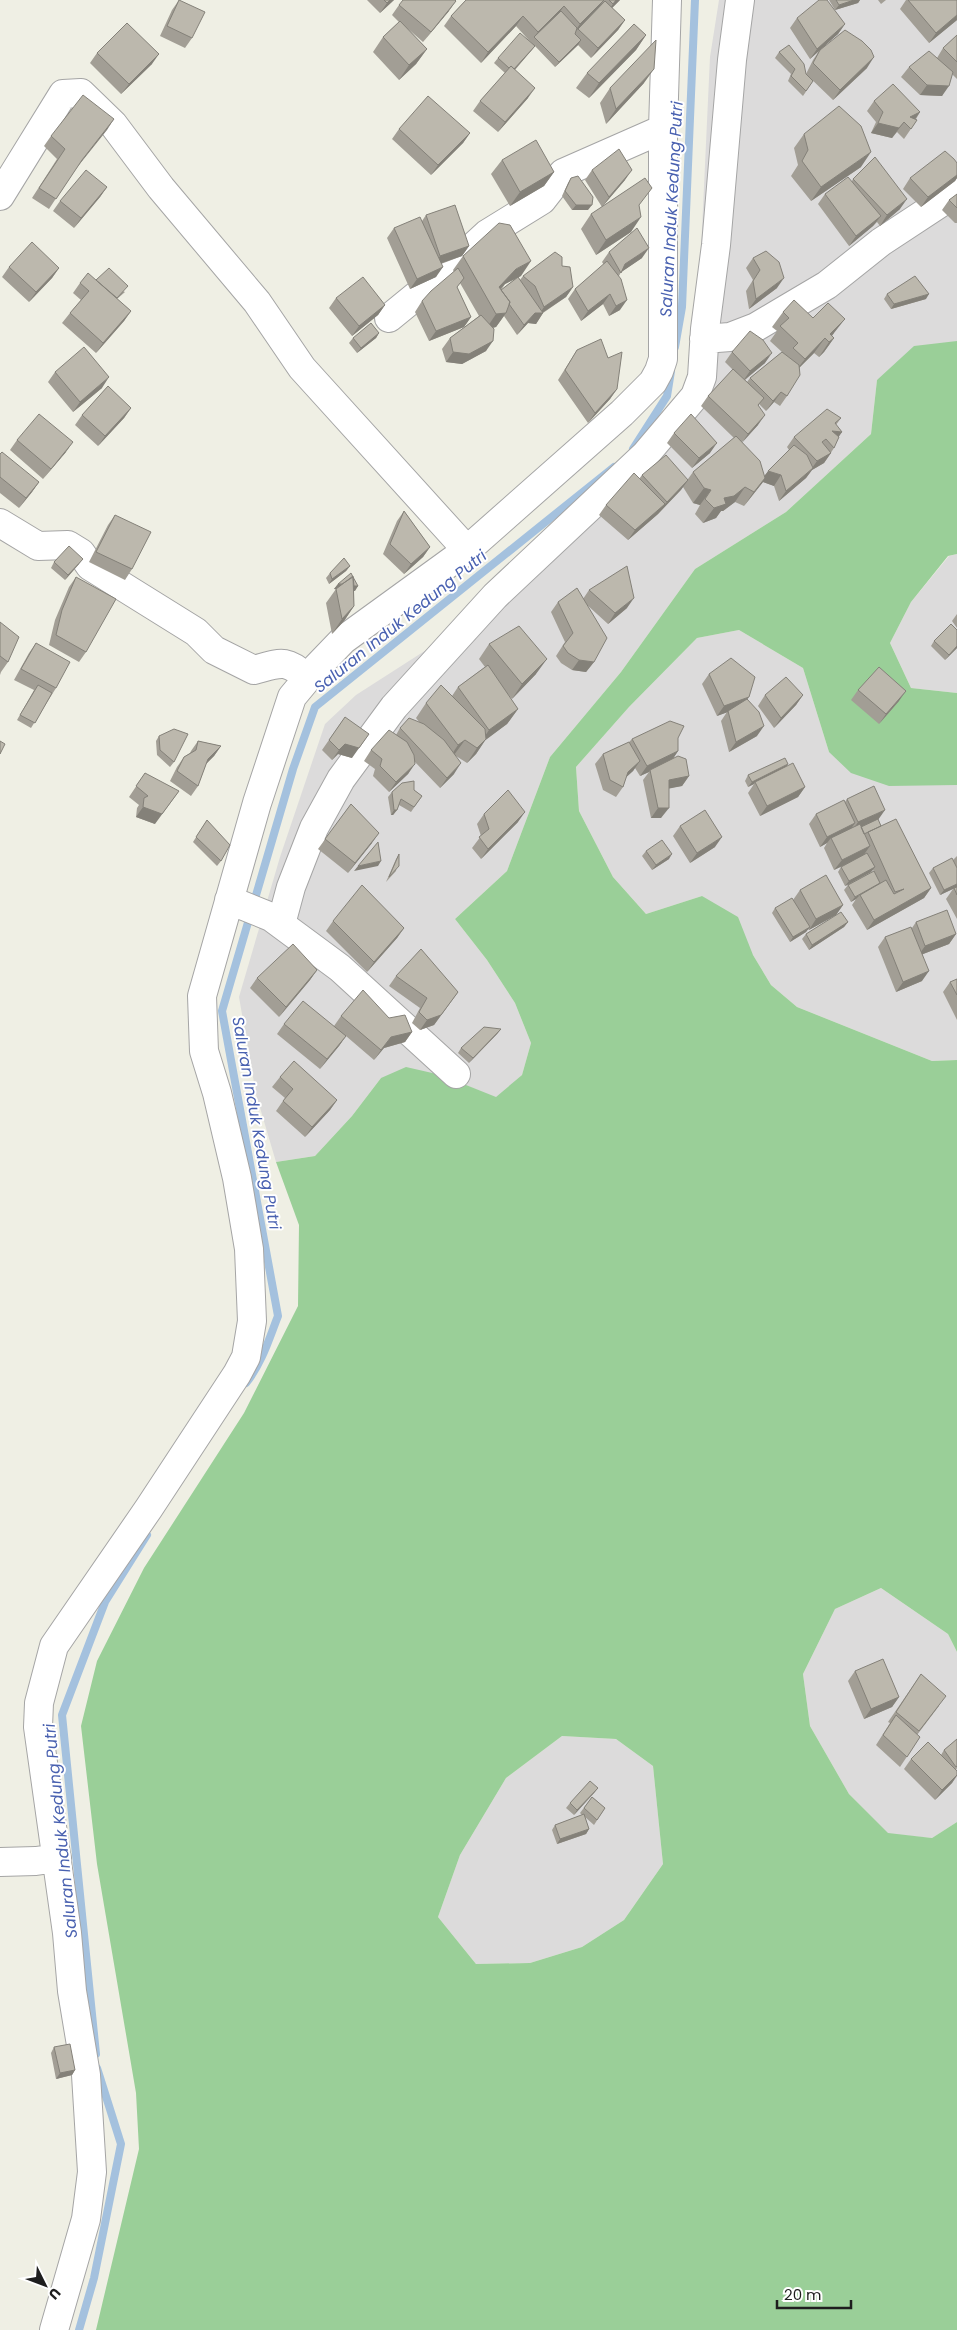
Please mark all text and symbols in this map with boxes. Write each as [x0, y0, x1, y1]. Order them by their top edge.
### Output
water label: Saluran Induk Kedung Putri [654, 100, 689, 317]
water label: Saluran Induk Kedung Putri [309, 544, 492, 698]
water label: Saluran Induk Kedung Putri [226, 1015, 287, 1232]
water label: Saluran Induk Kedung Putri [38, 1721, 83, 1940]
north arrow [20, 2260, 70, 2310]
scale bar [777, 2278, 851, 2310]
text: U [44, 2283, 65, 2304]
text: 20 m [784, 2284, 822, 2305]

